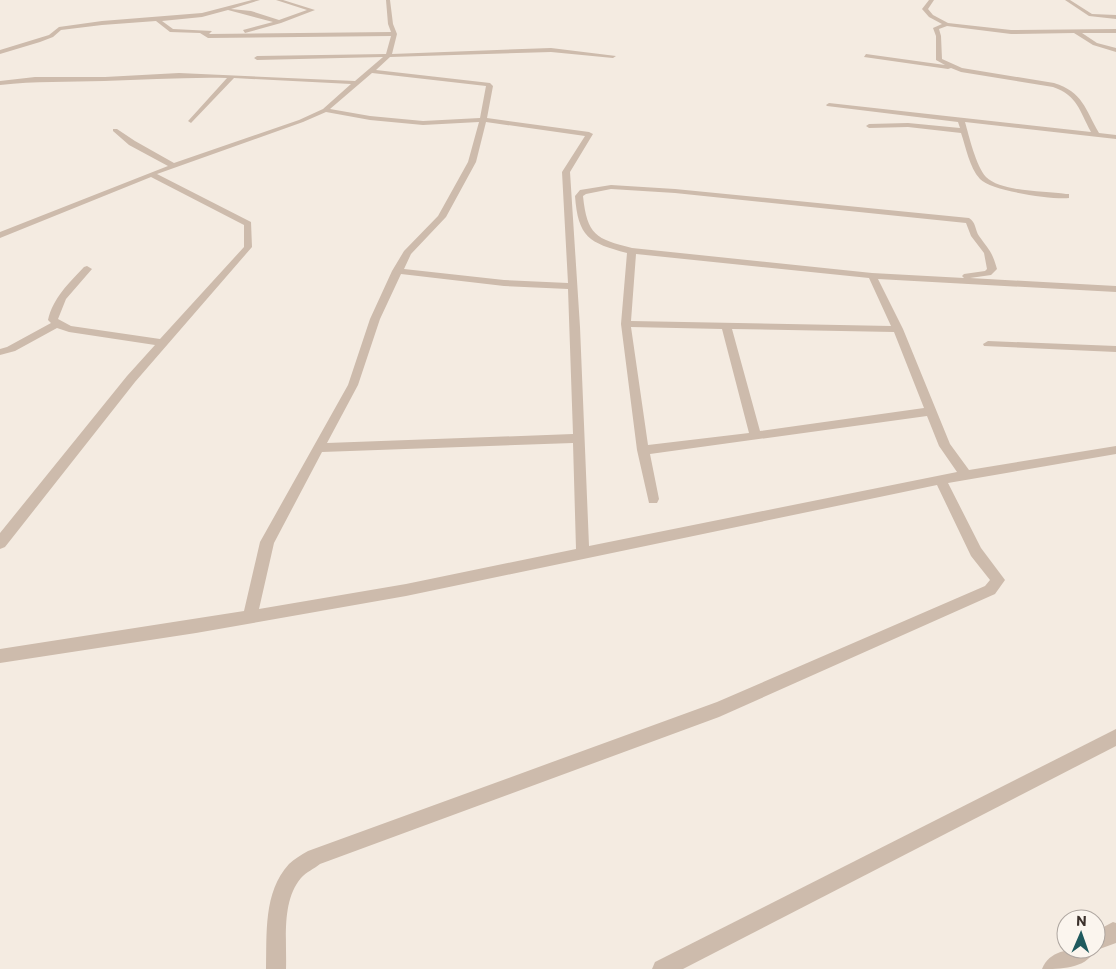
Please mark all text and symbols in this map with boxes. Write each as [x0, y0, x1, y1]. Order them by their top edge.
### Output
north arrow [1056, 909, 1106, 959]
text: N [1076, 912, 1087, 929]

